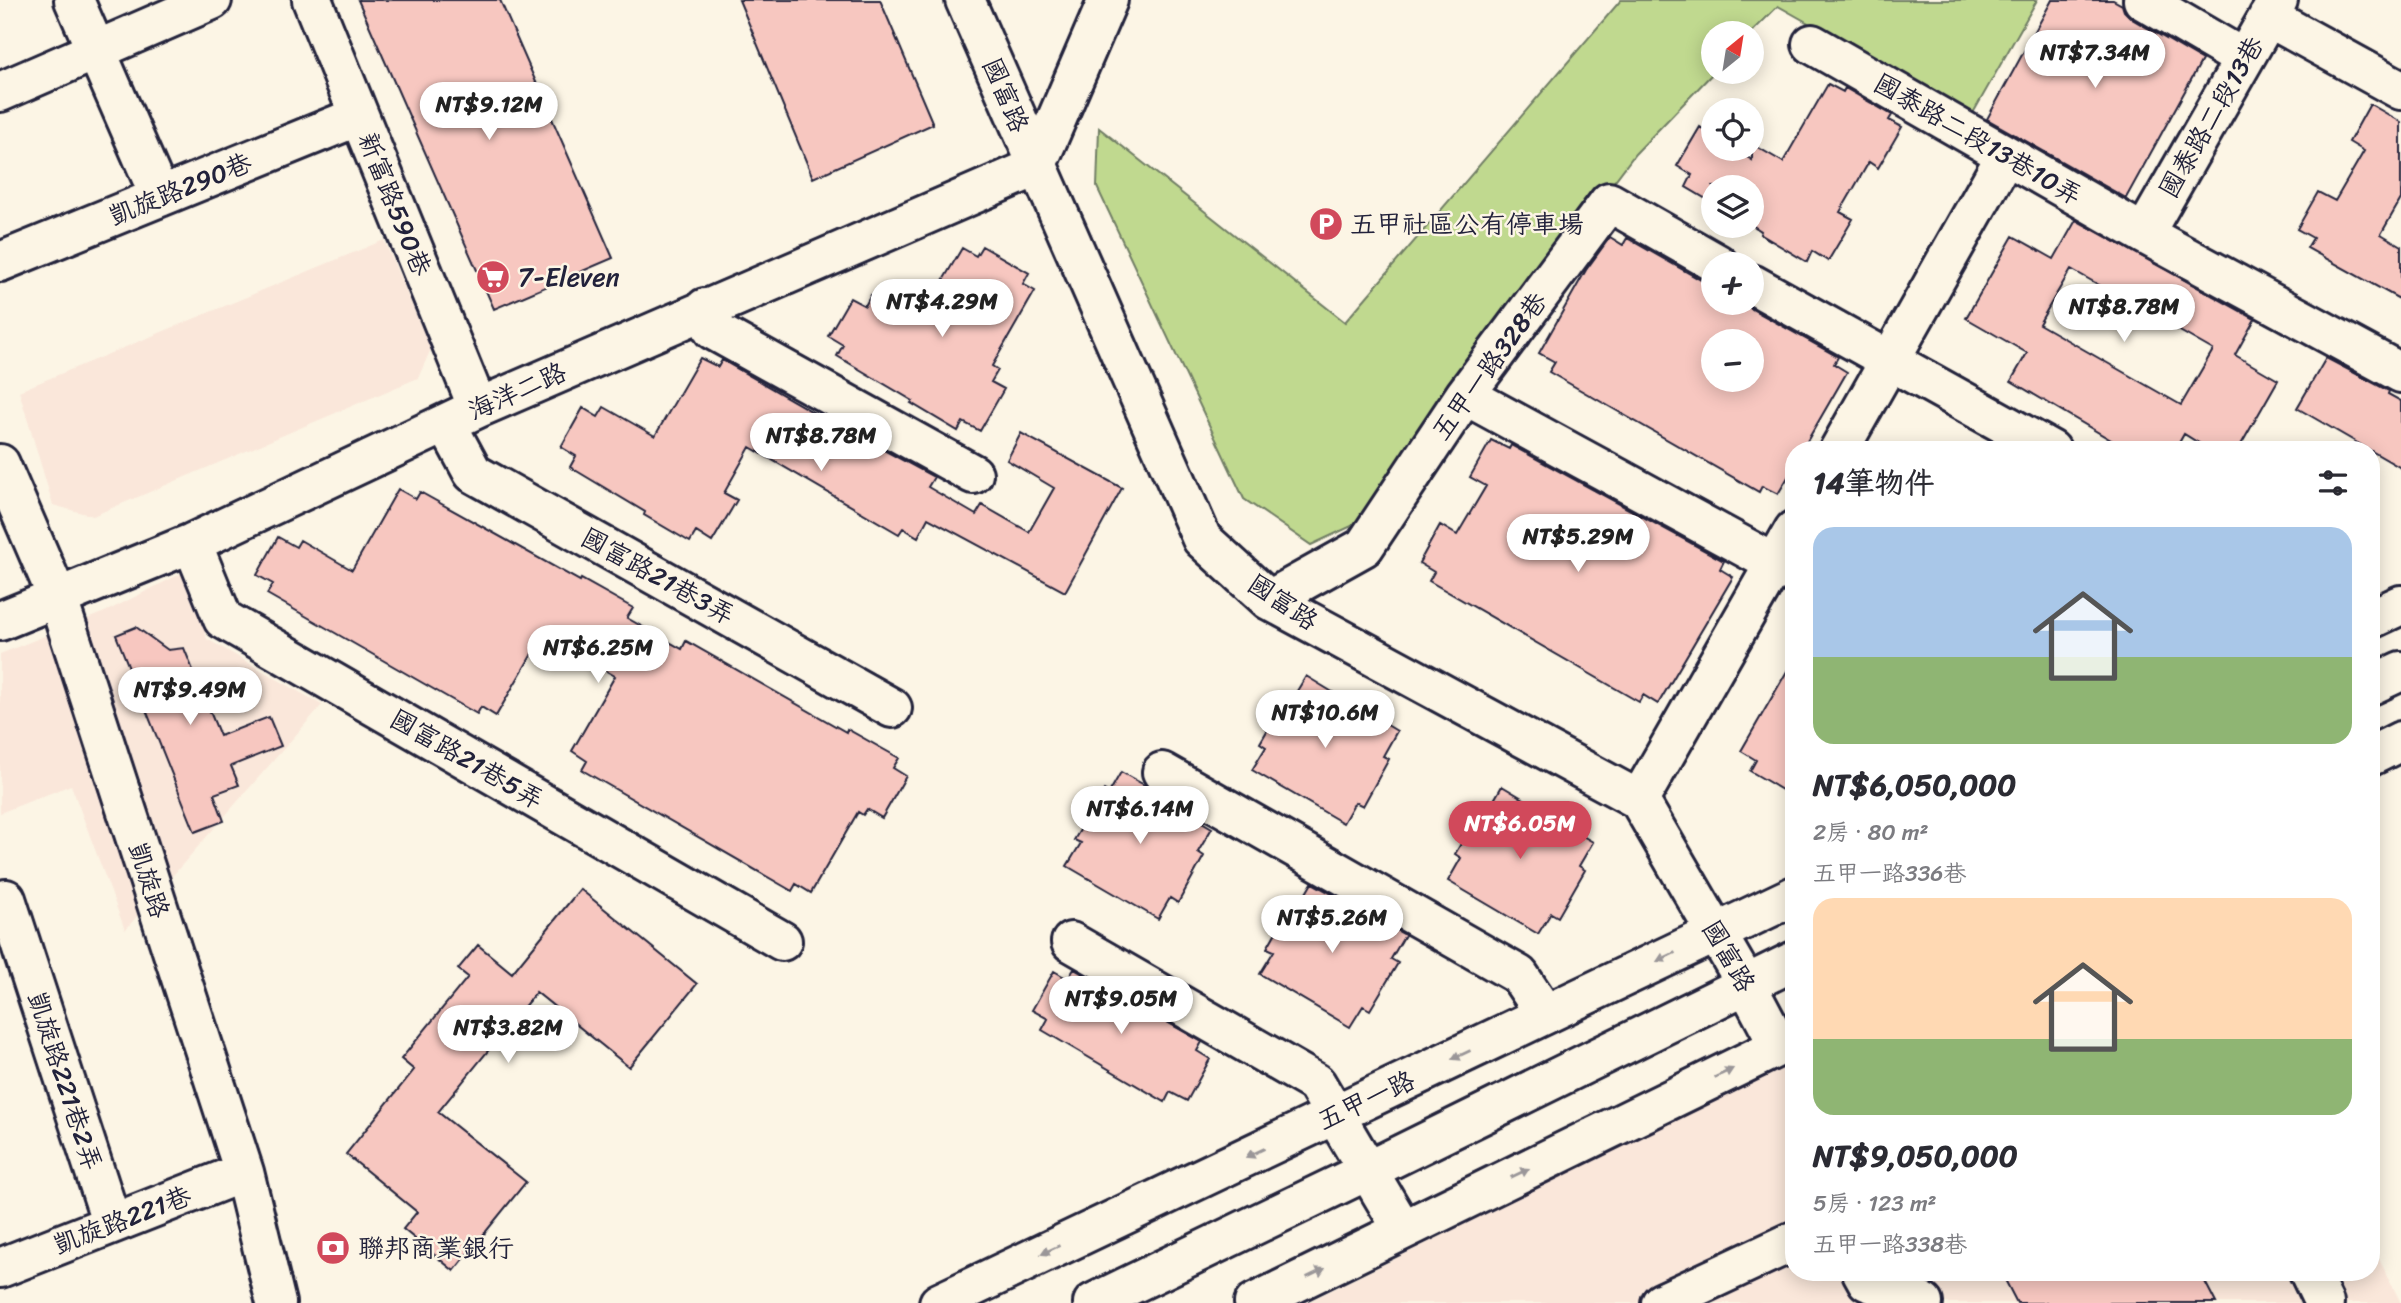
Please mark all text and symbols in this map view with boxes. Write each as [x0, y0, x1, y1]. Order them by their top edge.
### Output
north arrow [1701, 21, 1764, 84]
map controls [1701, 21, 1764, 392]
street label: 國泰路二段13巷 [2146, 27, 2276, 207]
pin: NT$7.34M [2023, 31, 2167, 90]
text: NT$7.34M [2040, 32, 2150, 73]
street label: 國富路 [970, 50, 1042, 140]
street label: 國泰路二段13巷10弄 [1865, 60, 2091, 218]
pin: NT$9.12M [417, 82, 561, 142]
text: NT$9.12M [436, 84, 542, 125]
button: locate [1701, 98, 1764, 161]
street label: 新富路590巷 [345, 125, 445, 283]
street label: 凱旋路290巷 [101, 139, 259, 239]
button: layers [1701, 175, 1764, 238]
place label: 五甲社區公有停車場 [1350, 201, 1584, 247]
parking icon: 五甲社區公有停車場 [1307, 205, 1345, 243]
button: + [1701, 252, 1764, 315]
place label: 7-Eleven [518, 254, 620, 300]
supermarket icon: 7-Eleven [474, 258, 512, 296]
pin: NT$4.29M [870, 280, 1014, 339]
text: NT$4.29M [887, 281, 997, 322]
street label: 五甲一路328巷 [1419, 282, 1559, 450]
pin: NT$8.78M [2052, 284, 2196, 344]
text: NT$8.78M [2069, 286, 2179, 327]
button: − [1701, 329, 1764, 392]
street label: 海洋二路 [460, 349, 574, 433]
pin: NT$8.78M [749, 414, 893, 473]
text: NT$8.78M [766, 415, 876, 456]
text: 14筆物件 [1813, 456, 1935, 510]
icon: filters [2314, 464, 2352, 502]
pin: NT$5.29M [1506, 514, 1650, 574]
street label: 國富路21巷3弄 [572, 515, 744, 637]
text: NT$5.29M [1523, 516, 1633, 557]
street label: 國富路 [1238, 561, 1328, 643]
icon: home [2020, 573, 2146, 699]
pin: NT$6.25M [526, 626, 670, 685]
text: NT$6.25M [543, 627, 653, 668]
pin: NT$9.49M [118, 668, 262, 727]
text: NT$9.49M [134, 669, 246, 710]
pin: NT$10.6M [1253, 690, 1397, 750]
text: NT$10.6M [1272, 692, 1378, 733]
street label: 國富路21巷5弄 [381, 696, 553, 822]
text: NT$6,050,000 [1813, 758, 2016, 812]
pin: NT$6.14M [1068, 786, 1212, 846]
text: NT$6.14M [1087, 788, 1193, 829]
pin: NT$6.05M [1448, 802, 1592, 861]
text: NT$6.05M [1465, 803, 1575, 844]
text: 2房 · 80 m² [1813, 812, 1928, 853]
street label: 凱旋路 [115, 836, 183, 924]
text: 五甲一路336巷 [1813, 853, 1966, 894]
pin: NT$5.26M [1260, 895, 1404, 955]
text: NT$5.26M [1277, 897, 1387, 938]
street label: 國富路 [1690, 911, 1768, 1001]
icon: home [2020, 944, 2146, 1070]
one-way arrow [1656, 951, 1676, 963]
pin: NT$9.05M [1049, 976, 1193, 1036]
text: NT$9.05M [1065, 978, 1177, 1019]
street label: 凱旋路221巷2弄 [14, 985, 116, 1177]
pin: NT$3.82M [436, 1006, 580, 1065]
text: NT$3.82M [454, 1007, 562, 1048]
one-way arrow [1451, 1049, 1471, 1061]
street label: 五甲一路 [1309, 1057, 1423, 1143]
one-way arrow [1714, 1068, 1734, 1079]
text: NT$9,050,000 [1813, 1129, 2018, 1183]
one-way arrow [1245, 1147, 1265, 1158]
one-way arrow [1510, 1167, 1530, 1179]
street label: 凱旋路221巷 [46, 1173, 198, 1267]
text: 5房 · 123 m² [1813, 1183, 1937, 1224]
text: 五甲一路338巷 [1813, 1224, 1967, 1265]
place label: 聯邦商業銀行 [358, 1225, 514, 1271]
bank icon: 聯邦商業銀行 [314, 1229, 352, 1267]
one-way arrow [1040, 1245, 1060, 1256]
one-way arrow [1306, 1267, 1326, 1279]

